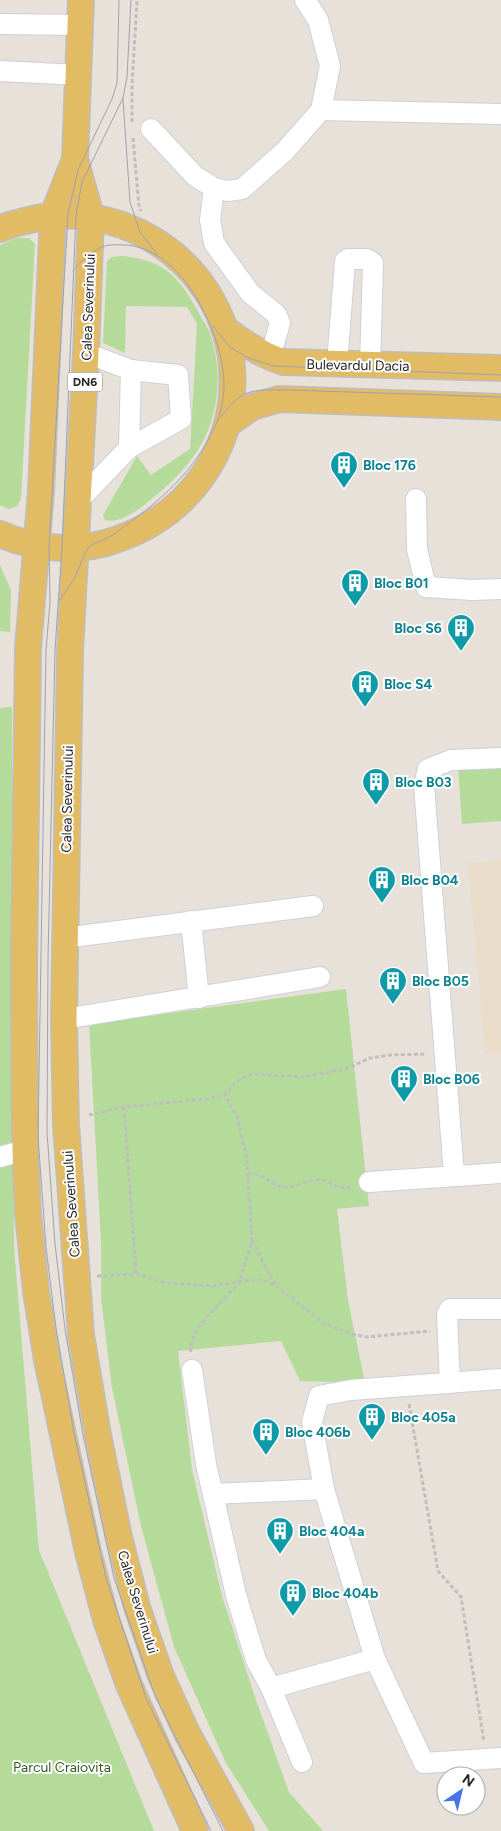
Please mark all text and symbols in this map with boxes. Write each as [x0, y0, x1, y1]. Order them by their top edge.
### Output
street label: Calea Severinului [78, 253, 99, 361]
street label: Bulevardul Dacia [306, 356, 410, 375]
road number: DN6 [68, 372, 102, 392]
building icon: Bloc 176 [329, 450, 359, 489]
place label: Bloc 176 [363, 457, 416, 474]
building icon: Bloc B01 [340, 568, 370, 607]
place label: Bloc B01 [374, 575, 429, 592]
building icon: Bloc S6 [446, 613, 476, 652]
place label: Bloc S6 [394, 620, 442, 637]
building icon: Bloc S4 [350, 669, 380, 708]
place label: Bloc S4 [384, 676, 433, 693]
street label: Calea Severinului [58, 745, 77, 853]
building icon: Bloc B03 [361, 767, 391, 806]
place label: Bloc B03 [395, 774, 452, 791]
building icon: Bloc B04 [367, 865, 397, 904]
place label: Bloc B04 [401, 872, 459, 889]
building icon: Bloc B05 [378, 966, 408, 1005]
place label: Bloc B05 [412, 973, 469, 990]
building icon: Bloc B06 [389, 1064, 419, 1103]
place label: Bloc B06 [423, 1071, 480, 1088]
street label: Calea Severinului [59, 1150, 84, 1258]
building icon: Bloc 405a [357, 1402, 387, 1441]
place label: Bloc 405a [391, 1409, 456, 1426]
building icon: Bloc 406b [251, 1417, 281, 1456]
place label: Bloc 406b [285, 1424, 351, 1441]
building icon: Bloc 404a [265, 1516, 295, 1555]
place label: Bloc 404a [299, 1523, 364, 1540]
street label: Calea Severinului [114, 1548, 161, 1656]
building icon: Bloc 404b [278, 1578, 308, 1617]
place label: Bloc 404b [312, 1585, 378, 1602]
park label: Parcul Craiovița [13, 1759, 111, 1776]
north arrow [436, 1766, 486, 1816]
text: N [459, 1771, 477, 1791]

